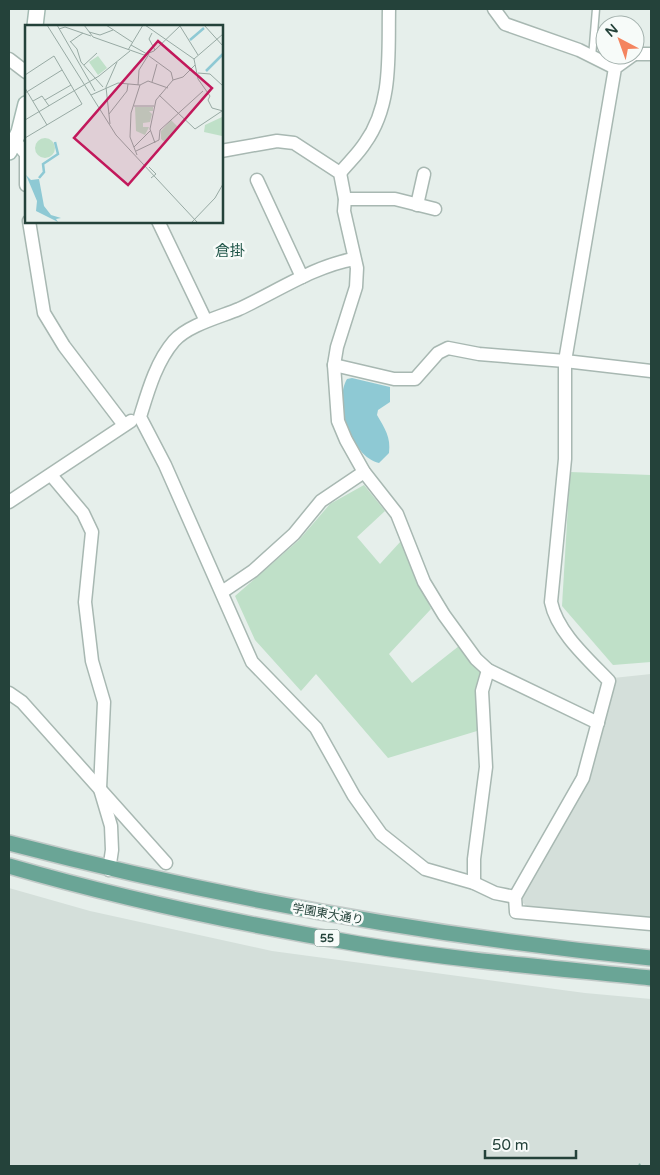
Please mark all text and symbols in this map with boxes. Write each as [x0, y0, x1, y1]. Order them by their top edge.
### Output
north arrow [595, 15, 645, 65]
text: N [602, 20, 622, 41]
inset map [25, 25, 222, 222]
district label: 倉掛 [215, 242, 245, 260]
street label: 学園東大通り [291, 901, 365, 927]
road number: 55 [314, 930, 340, 946]
scale bar [485, 1128, 576, 1160]
text: 50 m [492, 1136, 529, 1154]

